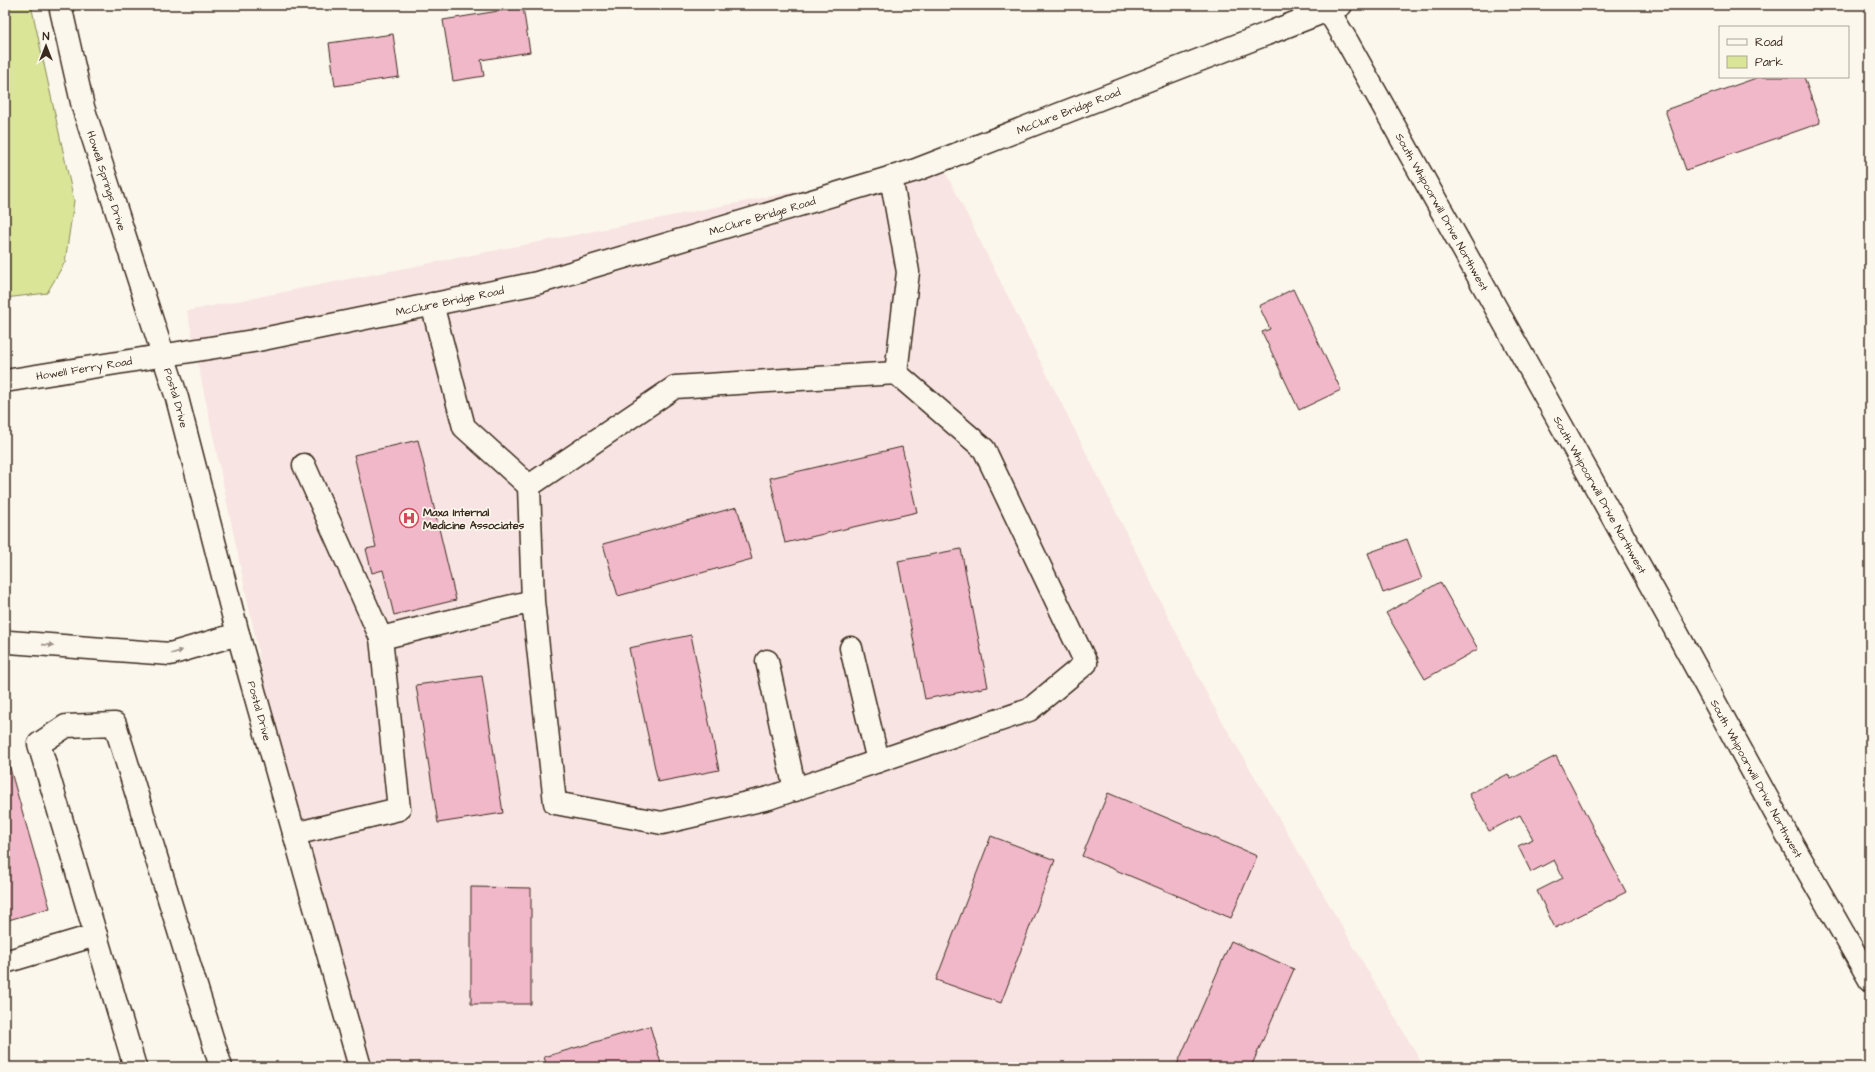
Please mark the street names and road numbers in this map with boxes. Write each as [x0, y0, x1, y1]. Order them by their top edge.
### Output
street label: McClure Bridge Road [1014, 84, 1123, 138]
street label: Howell Springs Drive [83, 129, 129, 233]
street label: South Whipoorwill Drive Northwest [1392, 131, 1492, 294]
street label: McClure Bridge Road [707, 193, 818, 239]
street label: McClure Bridge Road [394, 283, 506, 320]
street label: Howell Ferry Road [35, 354, 134, 384]
street label: Postal Drive [160, 366, 191, 429]
street label: South Whipoorwill Drive Northwest [1550, 413, 1650, 577]
street label: Postal Drive [244, 679, 275, 743]
street label: South Whipoorwill Drive Northwest [1707, 697, 1806, 861]

